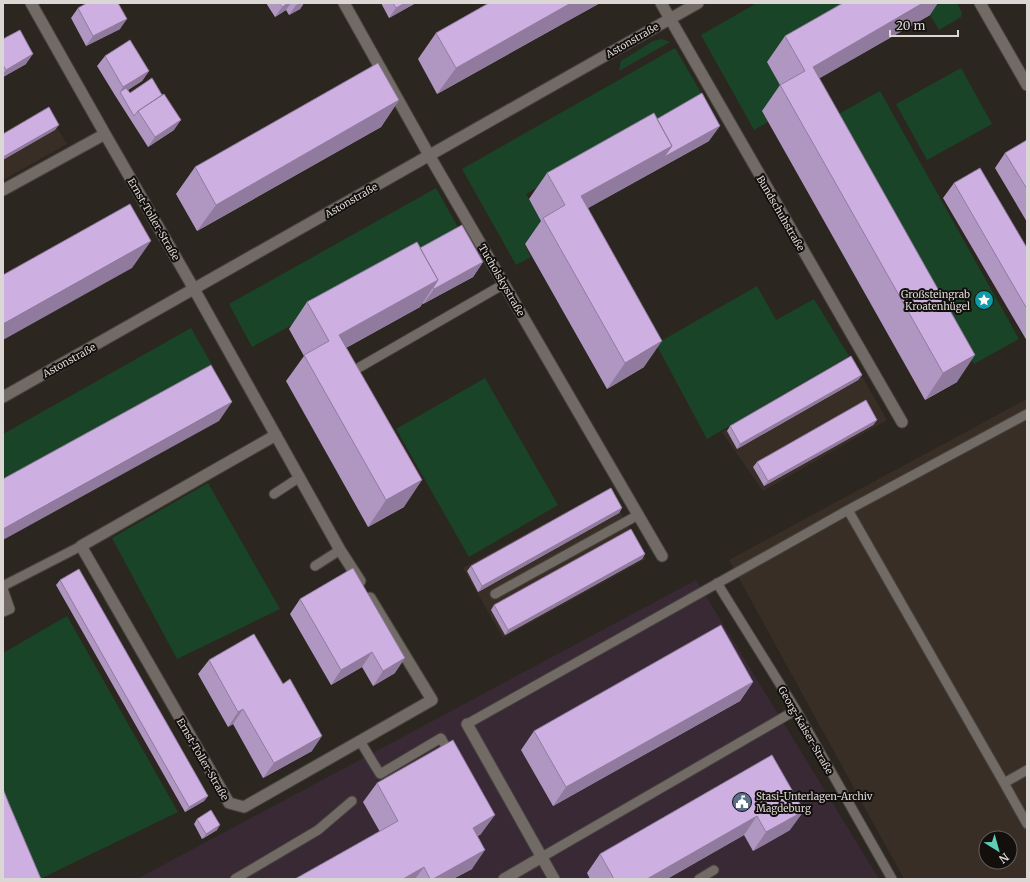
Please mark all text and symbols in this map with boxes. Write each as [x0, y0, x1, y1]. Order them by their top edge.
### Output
scale bar [890, 12, 958, 38]
text: 20 m [896, 18, 925, 33]
street label: Astonstraße [603, 20, 661, 61]
street label: Bundschuhstraße [754, 173, 807, 253]
street label: Ernst-Toller-Straße [125, 176, 182, 263]
street label: Astonstraße [322, 180, 380, 221]
street label: Tucholskystraße [476, 242, 527, 319]
place label: Großsteingrab Kroatenhügel [901, 288, 970, 313]
place icon: Großsteingrab Kroatenhügel [973, 289, 995, 311]
street label: Astonstraße [40, 341, 98, 381]
street label: Georg-Kaiser-Straße [775, 684, 836, 776]
street label: Ernst-Toller-Straße [174, 716, 231, 803]
place label: Stasi-Unterlagen-Archiv Magdeburg [756, 790, 873, 815]
public building icon: Stasi-Unterlagen-Archiv Magdeburg [731, 791, 753, 813]
north arrow [978, 830, 1018, 870]
text: N [996, 850, 1012, 866]

